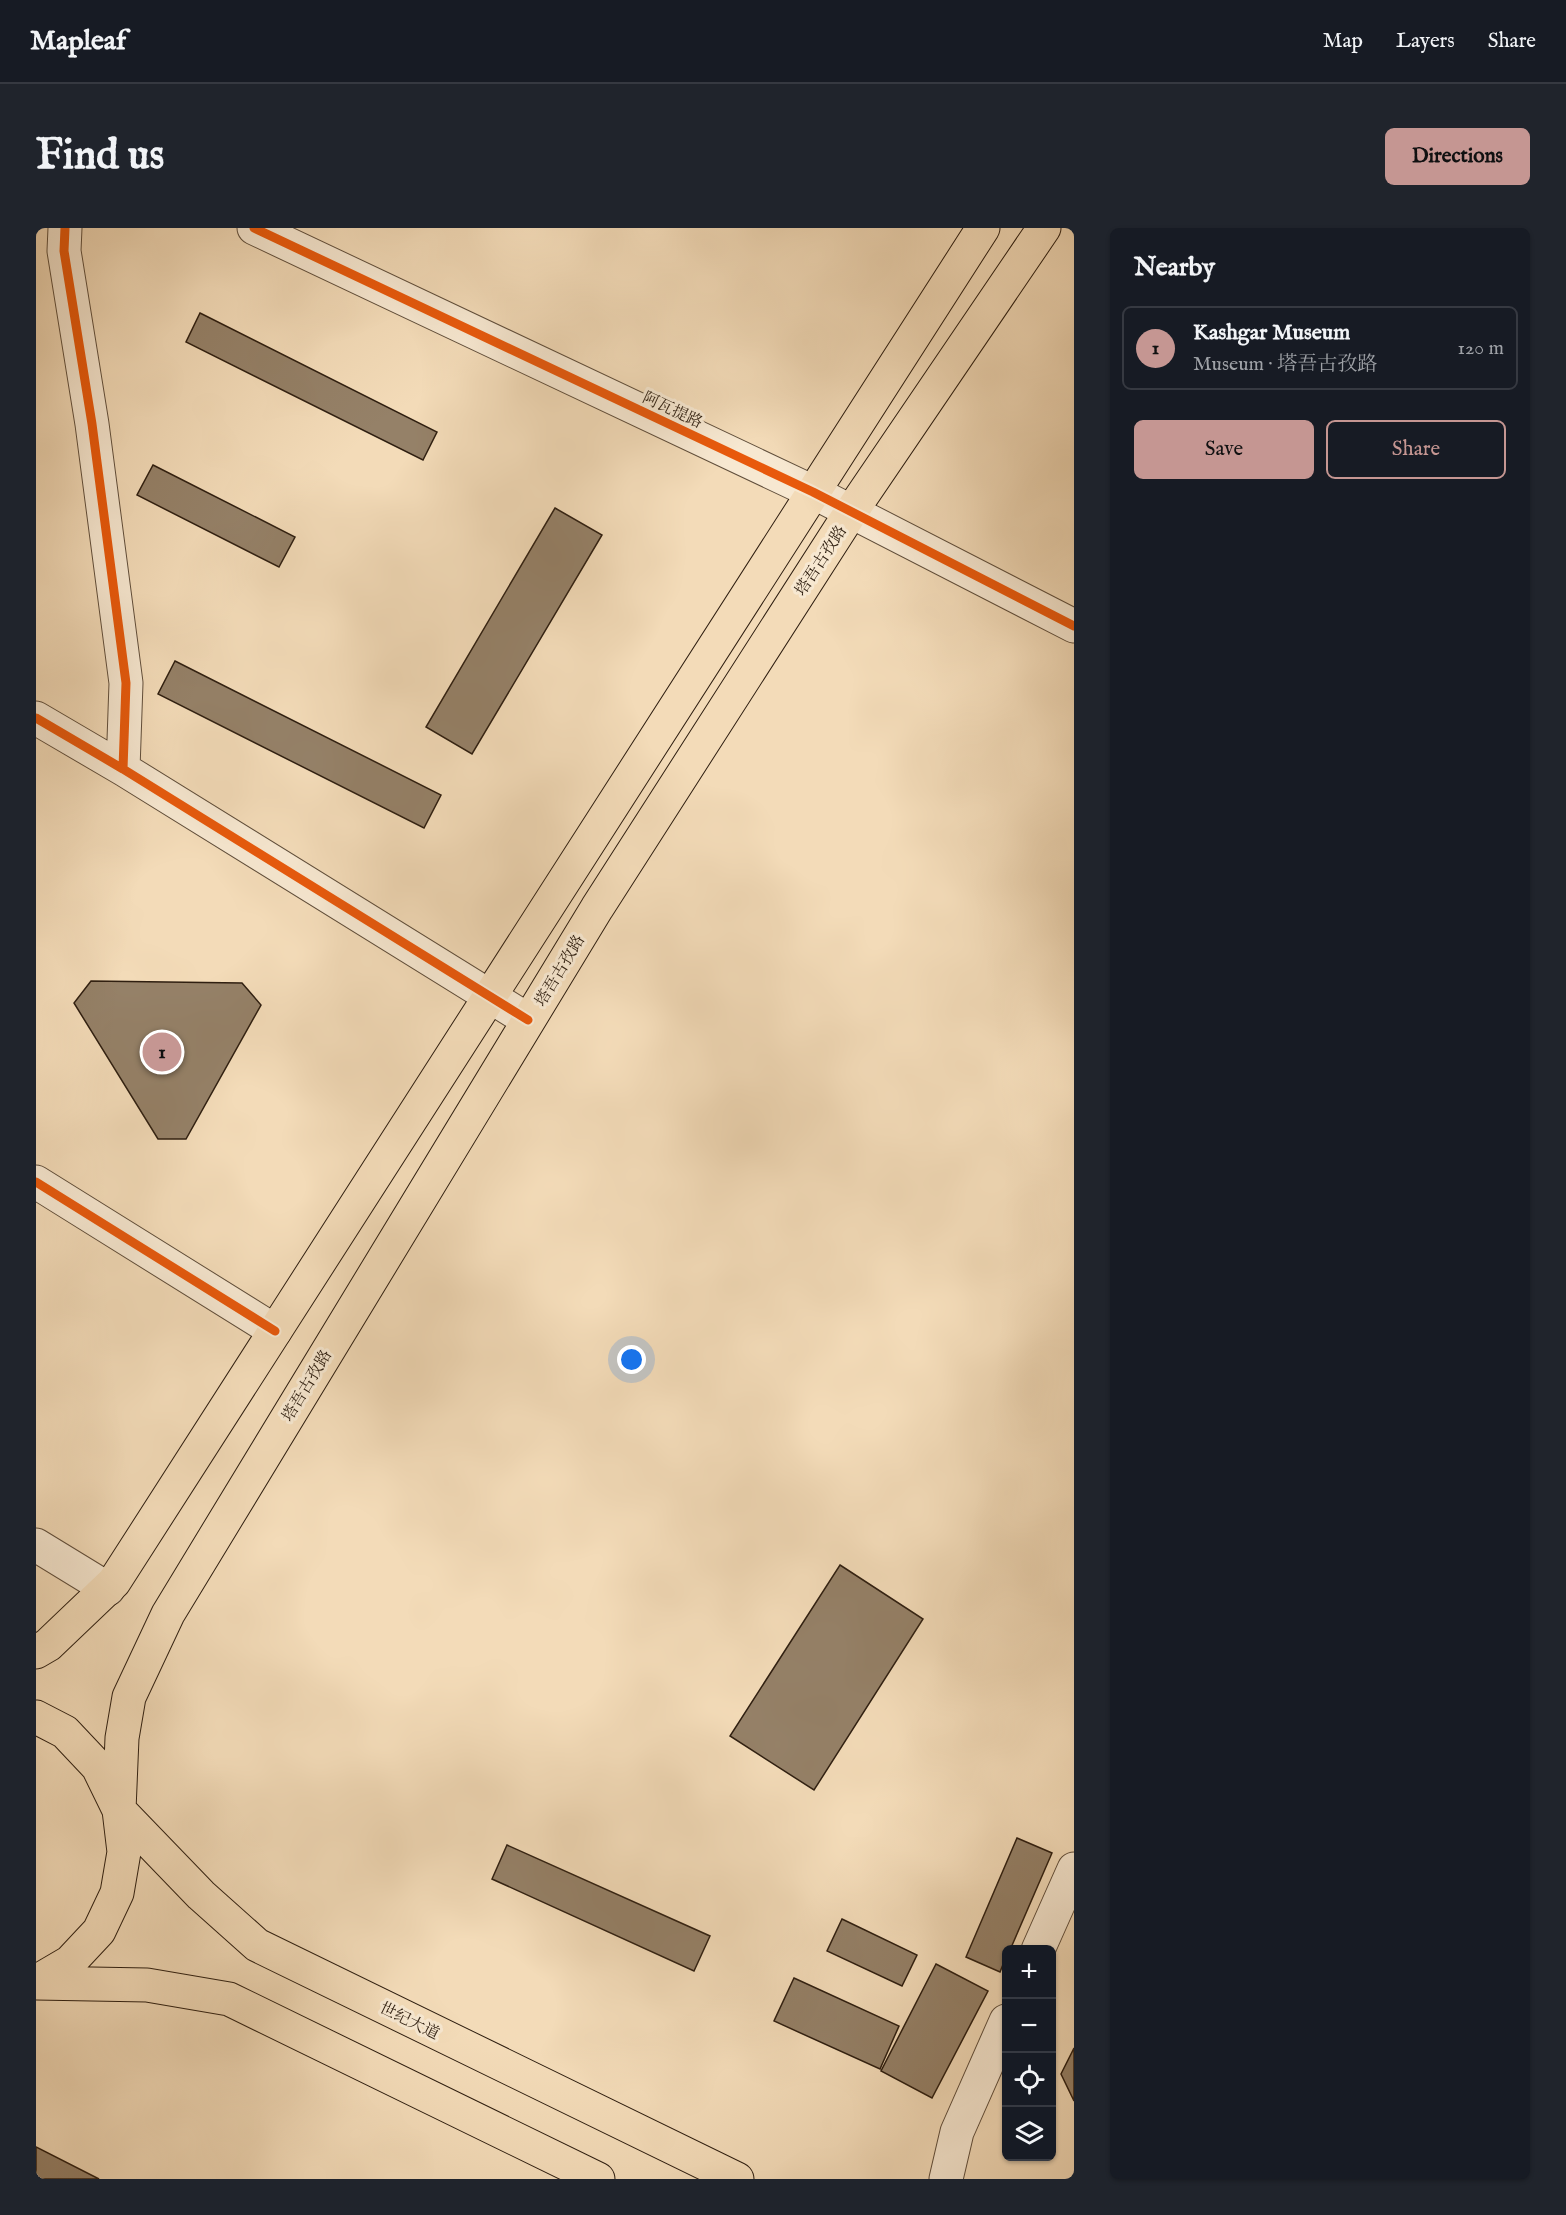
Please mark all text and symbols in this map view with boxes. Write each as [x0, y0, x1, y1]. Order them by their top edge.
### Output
text: Mapleaf [30, 24, 126, 59]
text: Map [1323, 28, 1363, 55]
text: Layers [1396, 28, 1455, 55]
text: Share [1488, 28, 1536, 55]
button: Directions [1385, 128, 1530, 185]
text: Find us [36, 130, 164, 183]
text: Nearby [1134, 251, 1215, 284]
text: Kashgar Museum [1193, 319, 1350, 347]
text: 1 [1152, 336, 1159, 361]
text: 120 m [1458, 336, 1504, 361]
text: Museum · 塔吾古孜路 [1193, 352, 1377, 377]
street label: 阿瓦提路 [639, 388, 705, 433]
button: Save [1134, 420, 1314, 479]
button: Share [1326, 420, 1506, 479]
street label: 塔吾古孜路 [792, 522, 852, 600]
street label: 塔吾古孜路 [532, 932, 590, 1010]
pin: 1 [142, 1030, 182, 1074]
your location [617, 1345, 646, 1374]
street label: 塔吾古孜路 [279, 1347, 337, 1425]
map controls [1002, 1945, 1056, 2161]
button: + [1002, 1945, 1056, 1999]
street label: 世纪大道 [376, 1999, 442, 2045]
button: − [1002, 1999, 1056, 2053]
button: locate [1002, 2053, 1056, 2107]
button: layers [1002, 2107, 1056, 2161]

